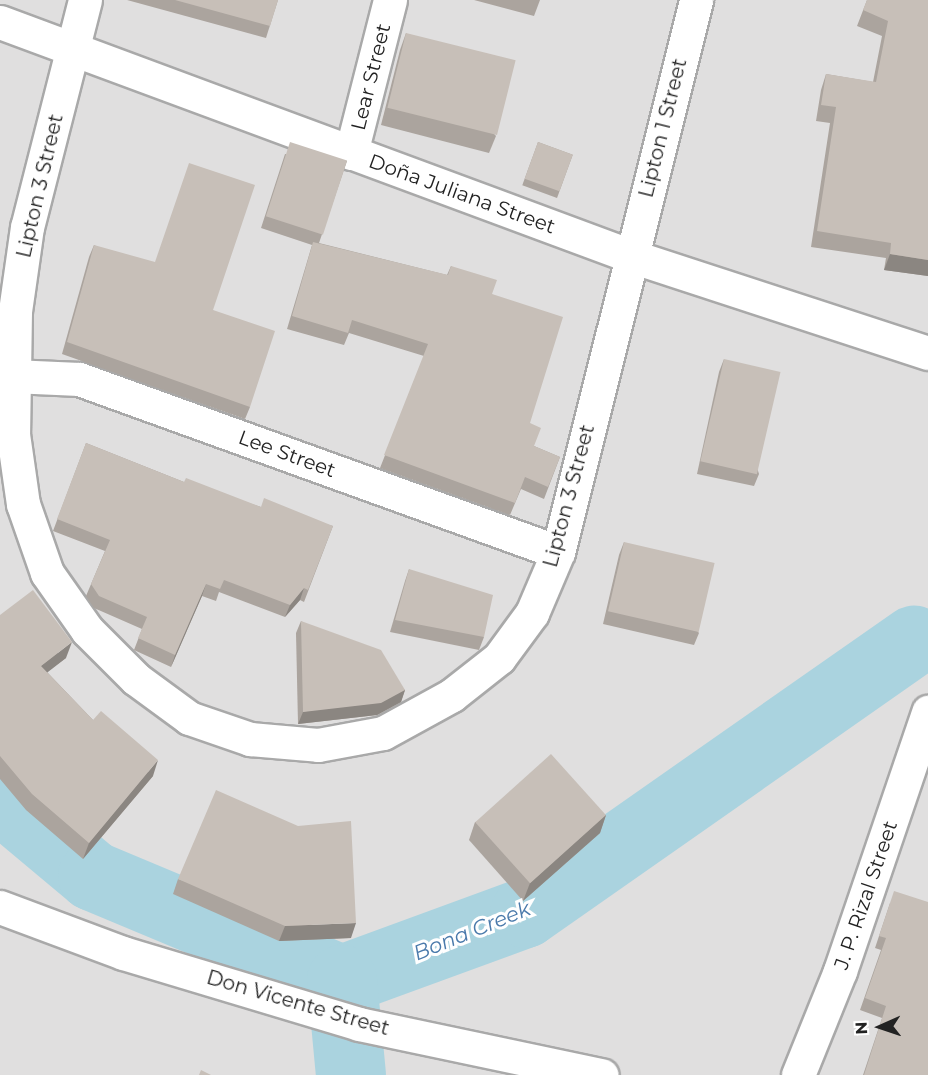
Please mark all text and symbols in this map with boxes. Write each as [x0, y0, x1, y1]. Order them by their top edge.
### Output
street label: Lear Street [346, 21, 396, 133]
street label: Lipton 1 Street [634, 56, 692, 200]
street label: Lipton 3 Street [12, 112, 68, 260]
street label: Doña Juliana Street [365, 149, 559, 239]
street label: Lipton 3 Street [538, 422, 600, 570]
street label: Lee Street [235, 425, 339, 483]
street label: J. P. Rizal Street [829, 818, 903, 972]
water label: Bona Creek [410, 896, 534, 966]
street label: Don Vicente Street [204, 965, 392, 1041]
north arrow [850, 997, 910, 1057]
text: N [852, 1021, 871, 1035]

